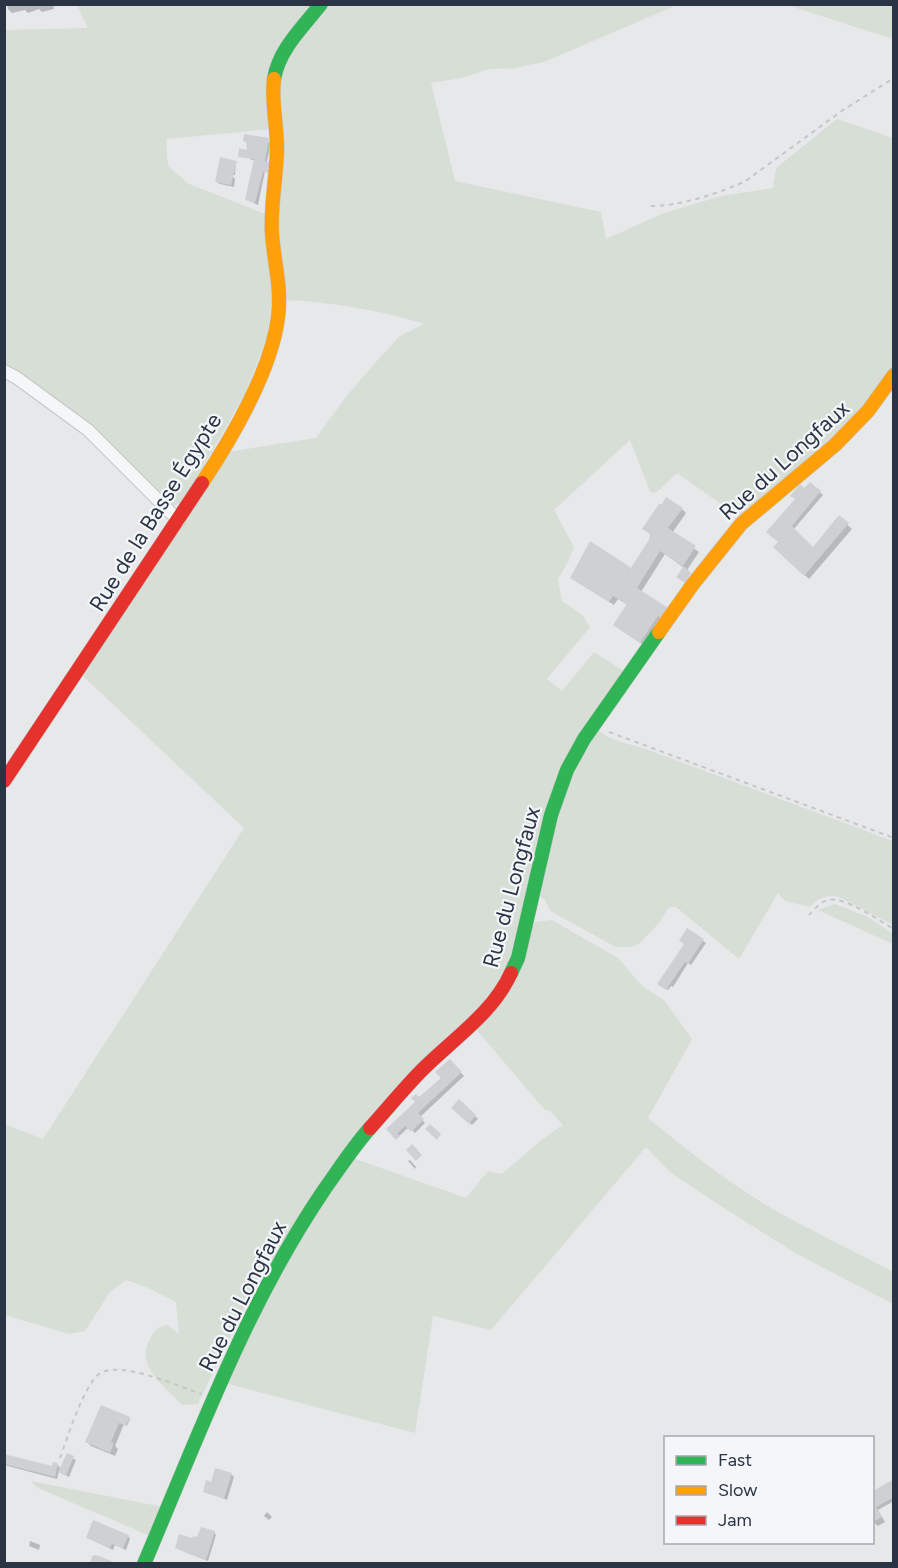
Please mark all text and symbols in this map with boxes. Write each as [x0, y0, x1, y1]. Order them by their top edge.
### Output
street label: Rue du Longfaux [714, 395, 855, 526]
street label: Rue de la Basse Égypte [83, 408, 227, 616]
street label: Rue du Longfaux [477, 803, 546, 971]
street label: Rue du Longfaux [193, 1216, 292, 1376]
legend [664, 1436, 874, 1544]
text: Fast [718, 1449, 752, 1471]
text: Slow [718, 1479, 757, 1501]
text: Jam [718, 1509, 752, 1531]

